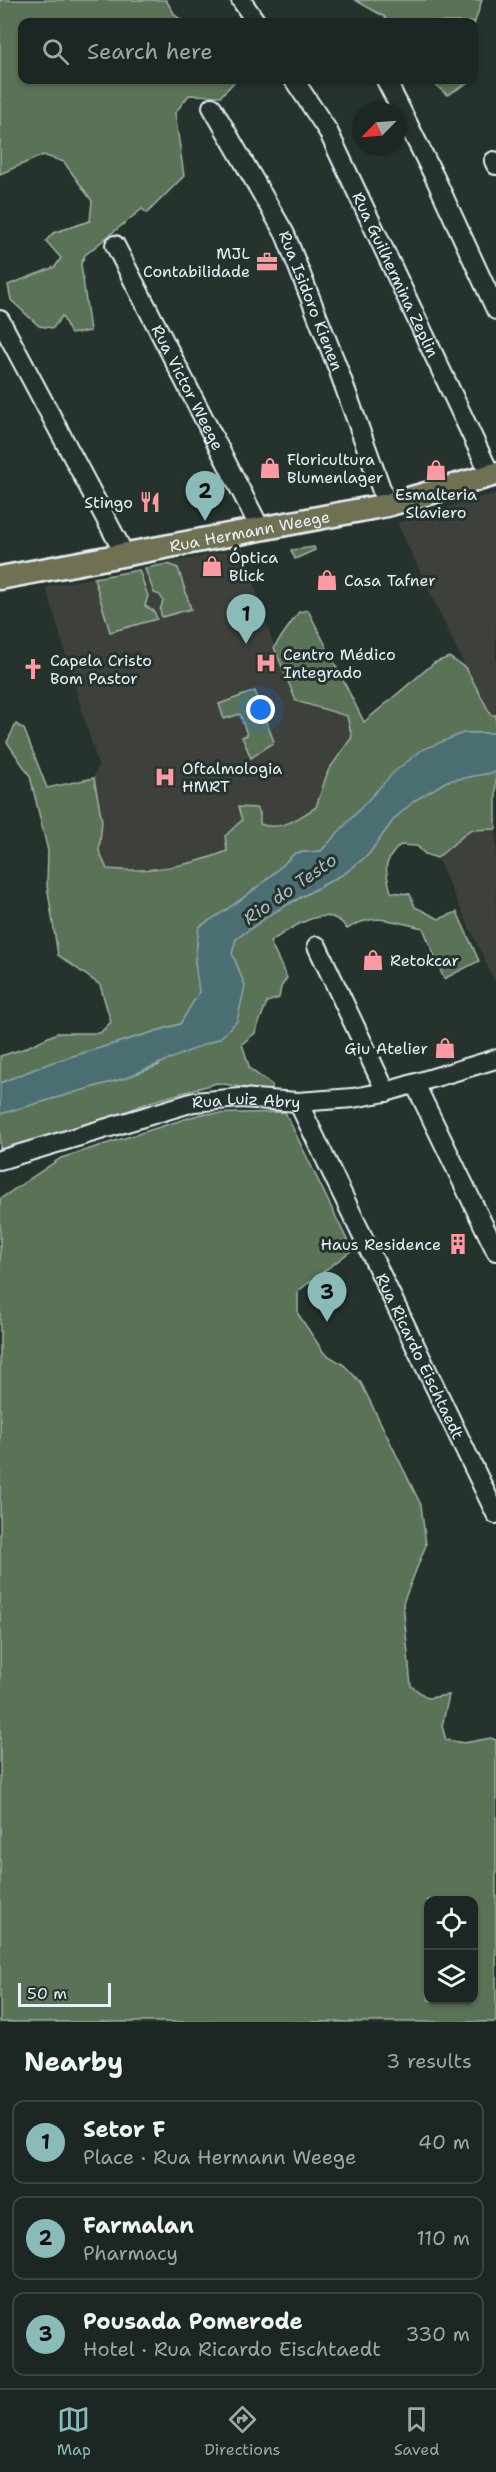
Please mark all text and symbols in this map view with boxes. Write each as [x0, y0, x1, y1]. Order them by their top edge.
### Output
search box [18, 18, 478, 84]
icon: search [39, 35, 72, 68]
text: Search here [87, 37, 213, 66]
north arrow [352, 102, 406, 156]
street label: Rua Guilhermina Zeplin [347, 189, 443, 361]
street label: Rua Isidoro Kienen [274, 228, 348, 374]
place label: MJL Contabilidade [143, 243, 250, 282]
office icon: MJL Contabilidade [255, 250, 279, 274]
street label: Rua Victor Weege [147, 321, 228, 454]
place label: Floricultura Blumenlager [287, 449, 383, 488]
shop icon: Floricultura Blumenlager [258, 456, 282, 480]
shop icon: Esmalteria Slaviero [424, 458, 448, 482]
pin: 2 [186, 472, 224, 521]
place label: Esmalteria Slaviero [395, 484, 477, 523]
restaurant icon: Stingo [138, 490, 162, 514]
place label: Stingo [84, 492, 133, 513]
street label: Rua Hermann Weege [168, 506, 332, 557]
place label: Óptica Blick [229, 547, 278, 586]
shop icon: Óptica Blick [200, 554, 224, 578]
shop icon: Casa Tafner [315, 568, 339, 592]
place label: Casa Tafner [344, 570, 436, 591]
pin: 1 [226, 594, 266, 644]
place label: Centro Médico Integrado [283, 644, 396, 683]
place label: Capela Cristo Bom Pastor [50, 650, 152, 689]
hospital icon: Centro Médico Integrado [254, 651, 278, 675]
church icon: Capela Cristo Bom Pastor [21, 657, 45, 681]
your location [246, 695, 275, 724]
place label: Oftalmologia HMRT [182, 758, 282, 797]
hospital icon: Oftalmologia HMRT [153, 765, 177, 789]
water label: Rio do Testo [238, 848, 342, 930]
shop icon: Retokcar [361, 948, 385, 972]
place label: Retokcar [390, 950, 459, 971]
shop icon: Giu Atelier [433, 1036, 457, 1060]
place label: Giu Atelier [345, 1038, 428, 1059]
street label: Rua Luiz Abry [191, 1088, 301, 1113]
building icon: Haus Residence [446, 1232, 470, 1256]
place label: Haus Residence [321, 1234, 441, 1255]
street label: Rua Ricardo Eischtaedt [371, 1270, 469, 1443]
pin: 3 [308, 1272, 346, 1322]
map controls [424, 1896, 478, 2004]
button: locate [424, 1896, 478, 1950]
button: layers [424, 1950, 478, 2004]
scale bar [18, 1980, 111, 2008]
text: 50 m [27, 1983, 67, 2004]
text: Nearby [24, 2044, 123, 2079]
text: 3 results [386, 2048, 472, 2074]
text: Setor F [83, 2115, 165, 2144]
text: 1 [41, 2129, 50, 2155]
text: 40 m [418, 2129, 470, 2155]
text: Place · Rua Hermann Weege [83, 2144, 356, 2170]
text: Farmalan [83, 2211, 194, 2240]
text: 2 [39, 2225, 53, 2251]
text: 110 m [416, 2225, 470, 2251]
text: Pharmacy [83, 2240, 178, 2266]
text: Pousada Pomerode [83, 2307, 303, 2336]
text: 3 [39, 2321, 53, 2347]
text: 330 m [406, 2321, 470, 2347]
text: Hotel · Rua Ricardo Eischtaedt [83, 2336, 381, 2362]
tab: Map [57, 2403, 91, 2460]
tab: Directions [204, 2403, 281, 2460]
tab: Saved [394, 2403, 439, 2460]

